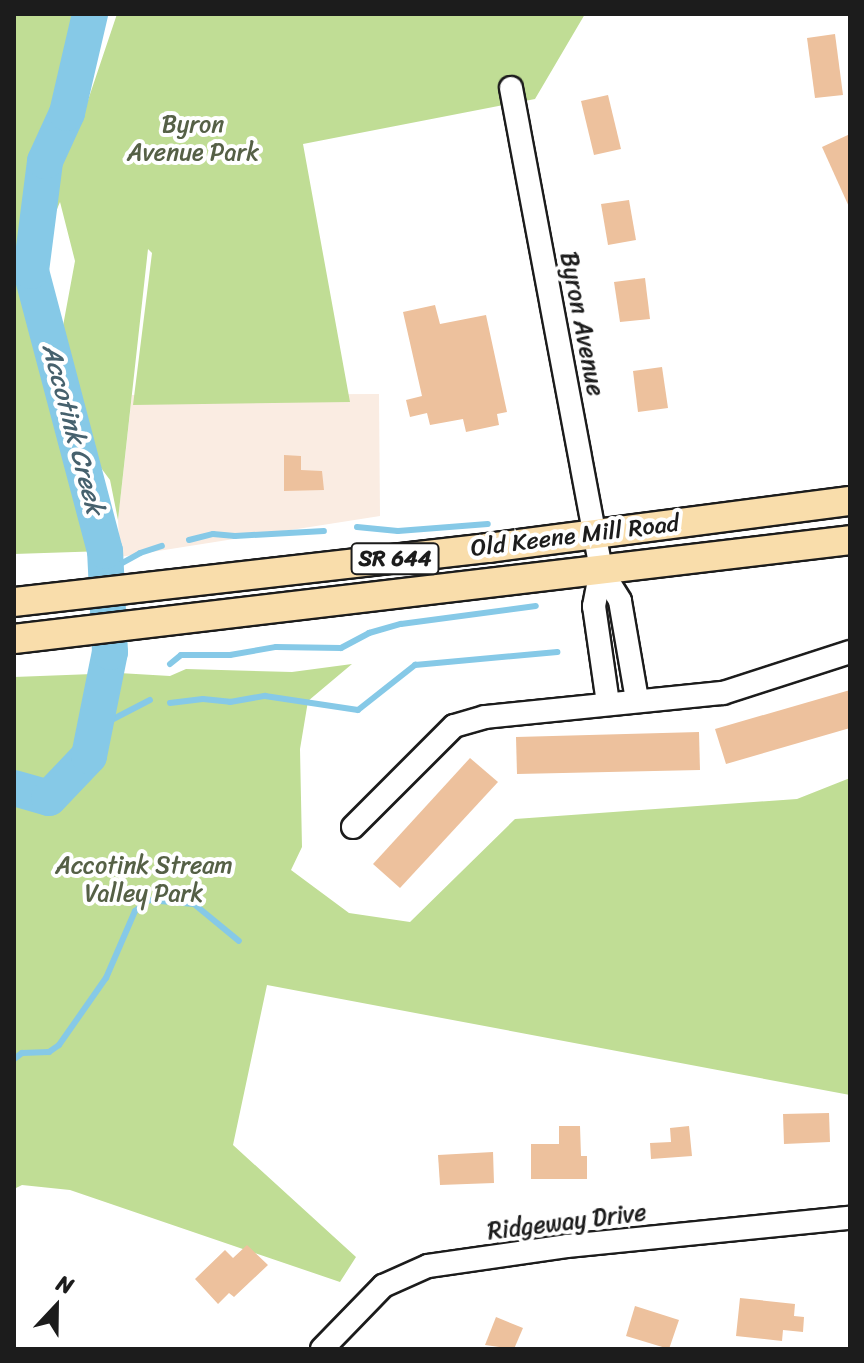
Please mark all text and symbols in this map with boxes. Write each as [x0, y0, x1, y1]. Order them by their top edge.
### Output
park label: Byron Avenue Park [127, 111, 259, 167]
street label: Byron Avenue [554, 250, 610, 398]
water label: Accotink Creek [35, 340, 111, 518]
street label: Old Keene Mill Road [470, 509, 680, 563]
road number: SR 644 [349, 541, 441, 577]
park label: Accotink Stream Valley Park [55, 852, 233, 908]
street label: Ridgeway Drive [486, 1198, 648, 1246]
text: N [51, 1263, 80, 1305]
north arrow [16, 1267, 96, 1347]

